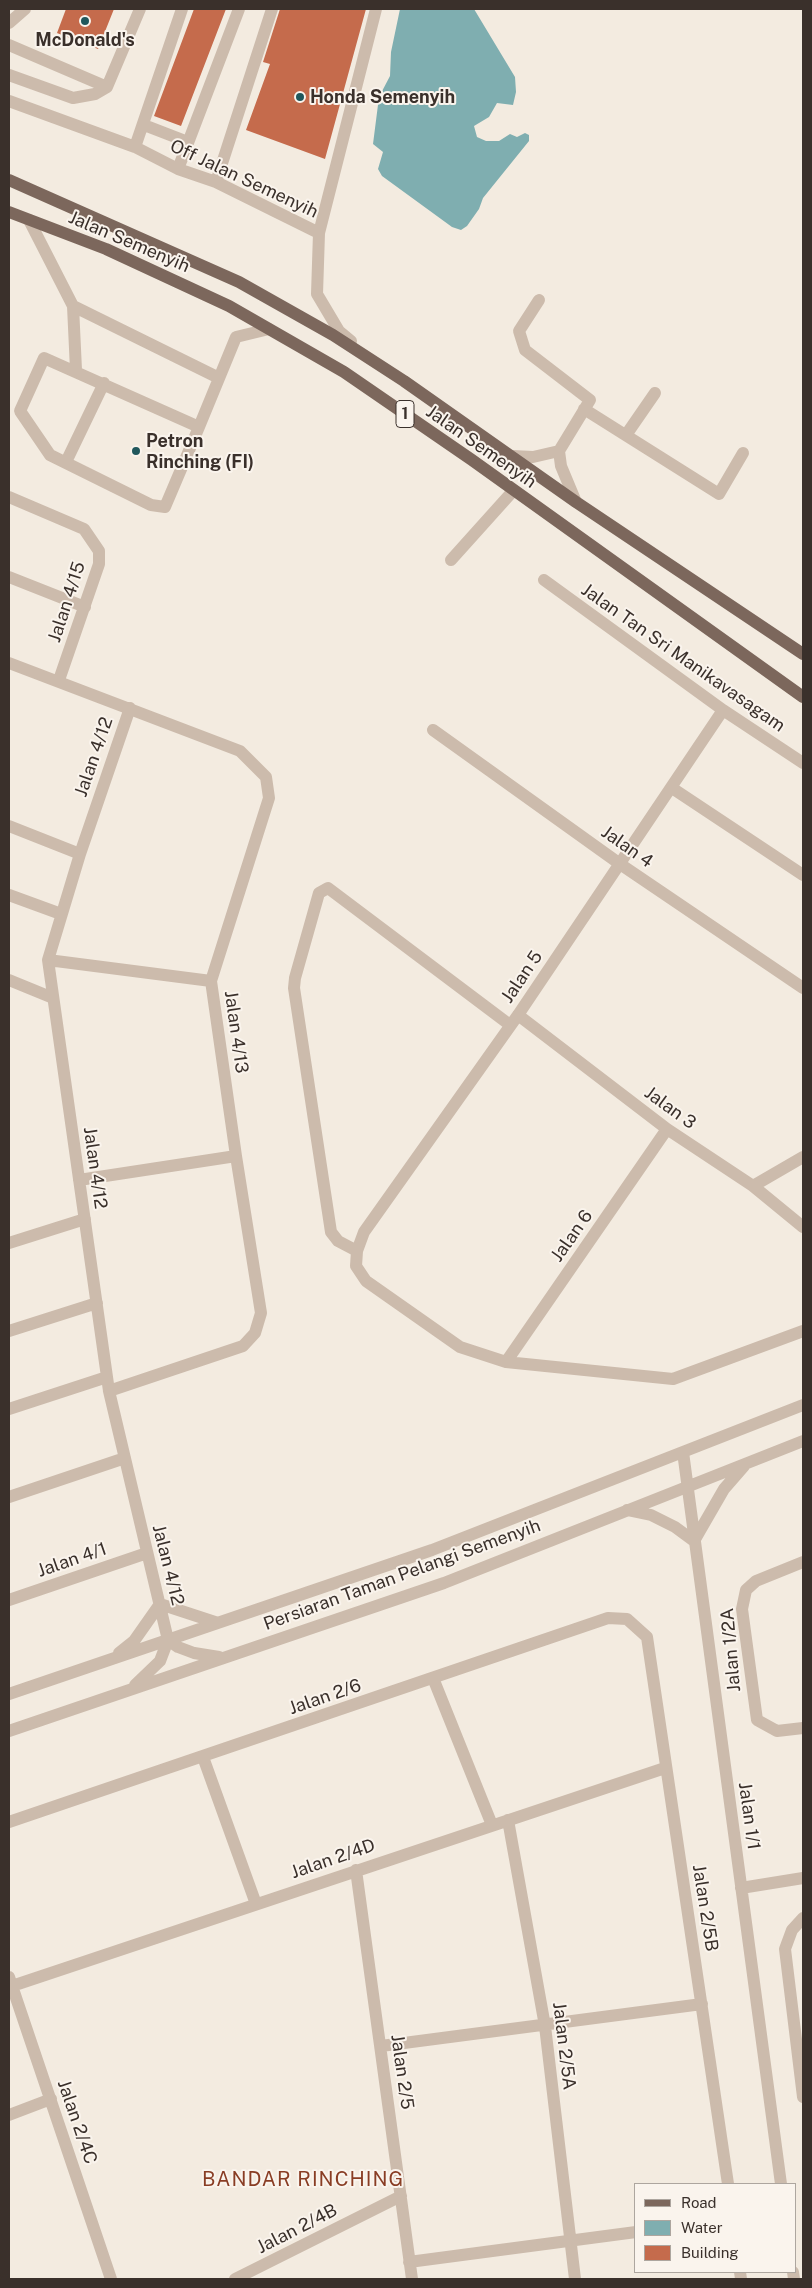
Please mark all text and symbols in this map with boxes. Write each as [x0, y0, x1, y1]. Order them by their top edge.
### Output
marker: McDonald's [79, 15, 91, 27]
place label: McDonald's [35, 29, 135, 51]
place label: Honda Semenyih [310, 86, 455, 108]
marker: Honda Semenyih [294, 91, 306, 103]
street label: Off Jalan Semenyih [166, 135, 322, 223]
street label: Jalan Semenyih [65, 207, 193, 277]
road number: 1 [396, 400, 414, 428]
street label: Jalan Semenyih [422, 401, 540, 493]
place label: Petron Rinching (FI) [146, 430, 254, 472]
marker: Petron Rinching (FI) [130, 445, 142, 457]
street label: Jalan 4/15 [44, 559, 90, 645]
street label: Jalan Tan Sri Manikavasagam [577, 579, 789, 737]
street label: Jalan 4/12 [70, 714, 118, 800]
street label: Jalan 4 [597, 821, 657, 873]
street label: Jalan 5 [497, 947, 547, 1007]
street label: Jalan 4/13 [220, 989, 252, 1075]
street label: Jalan 3 [640, 1082, 700, 1134]
street label: Jalan 4/12 [79, 1126, 111, 1210]
street label: Jalan 6 [546, 1206, 598, 1266]
street label: Persiaran Taman Pelangi Semenyih [261, 1515, 543, 1635]
street label: Jalan 4/12 [148, 1522, 188, 1608]
street label: Jalan 4/1 [34, 1538, 110, 1582]
street label: Jalan 1/2A [717, 1607, 745, 1693]
street label: Jalan 2/6 [286, 1675, 364, 1719]
street label: Jalan 1/1 [734, 1781, 764, 1851]
street label: Jalan 2/4D [288, 1834, 378, 1884]
street label: Jalan 2/5B [687, 1863, 723, 1953]
street label: Jalan 2/5A [548, 2001, 580, 2091]
street label: Jalan 2/5 [386, 2033, 418, 2111]
street label: Jalan 2/4C [53, 2077, 101, 2167]
district label: BANDAR RINCHING [200, 2168, 406, 2192]
legend [634, 2183, 797, 2273]
text: Road [681, 2194, 717, 2211]
street label: Jalan 2/4B [253, 2200, 341, 2258]
text: Water [681, 2219, 723, 2236]
text: Building [681, 2244, 739, 2261]

